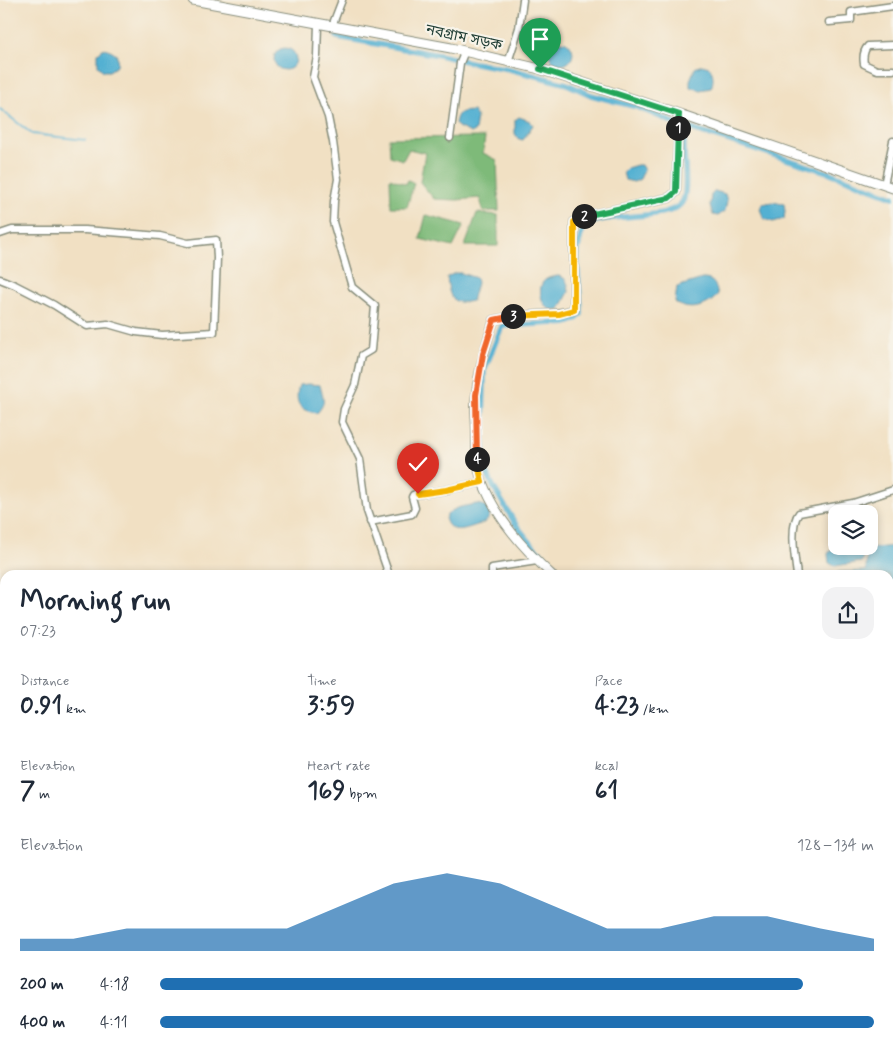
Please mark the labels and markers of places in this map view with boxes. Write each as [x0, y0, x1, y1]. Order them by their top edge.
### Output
pin [519, 18, 561, 69]
pin: 1 [666, 116, 690, 140]
pin: 2 [572, 204, 596, 228]
pin: 3 [500, 304, 526, 328]
pin [397, 443, 439, 494]
pin: 4 [464, 446, 490, 472]

